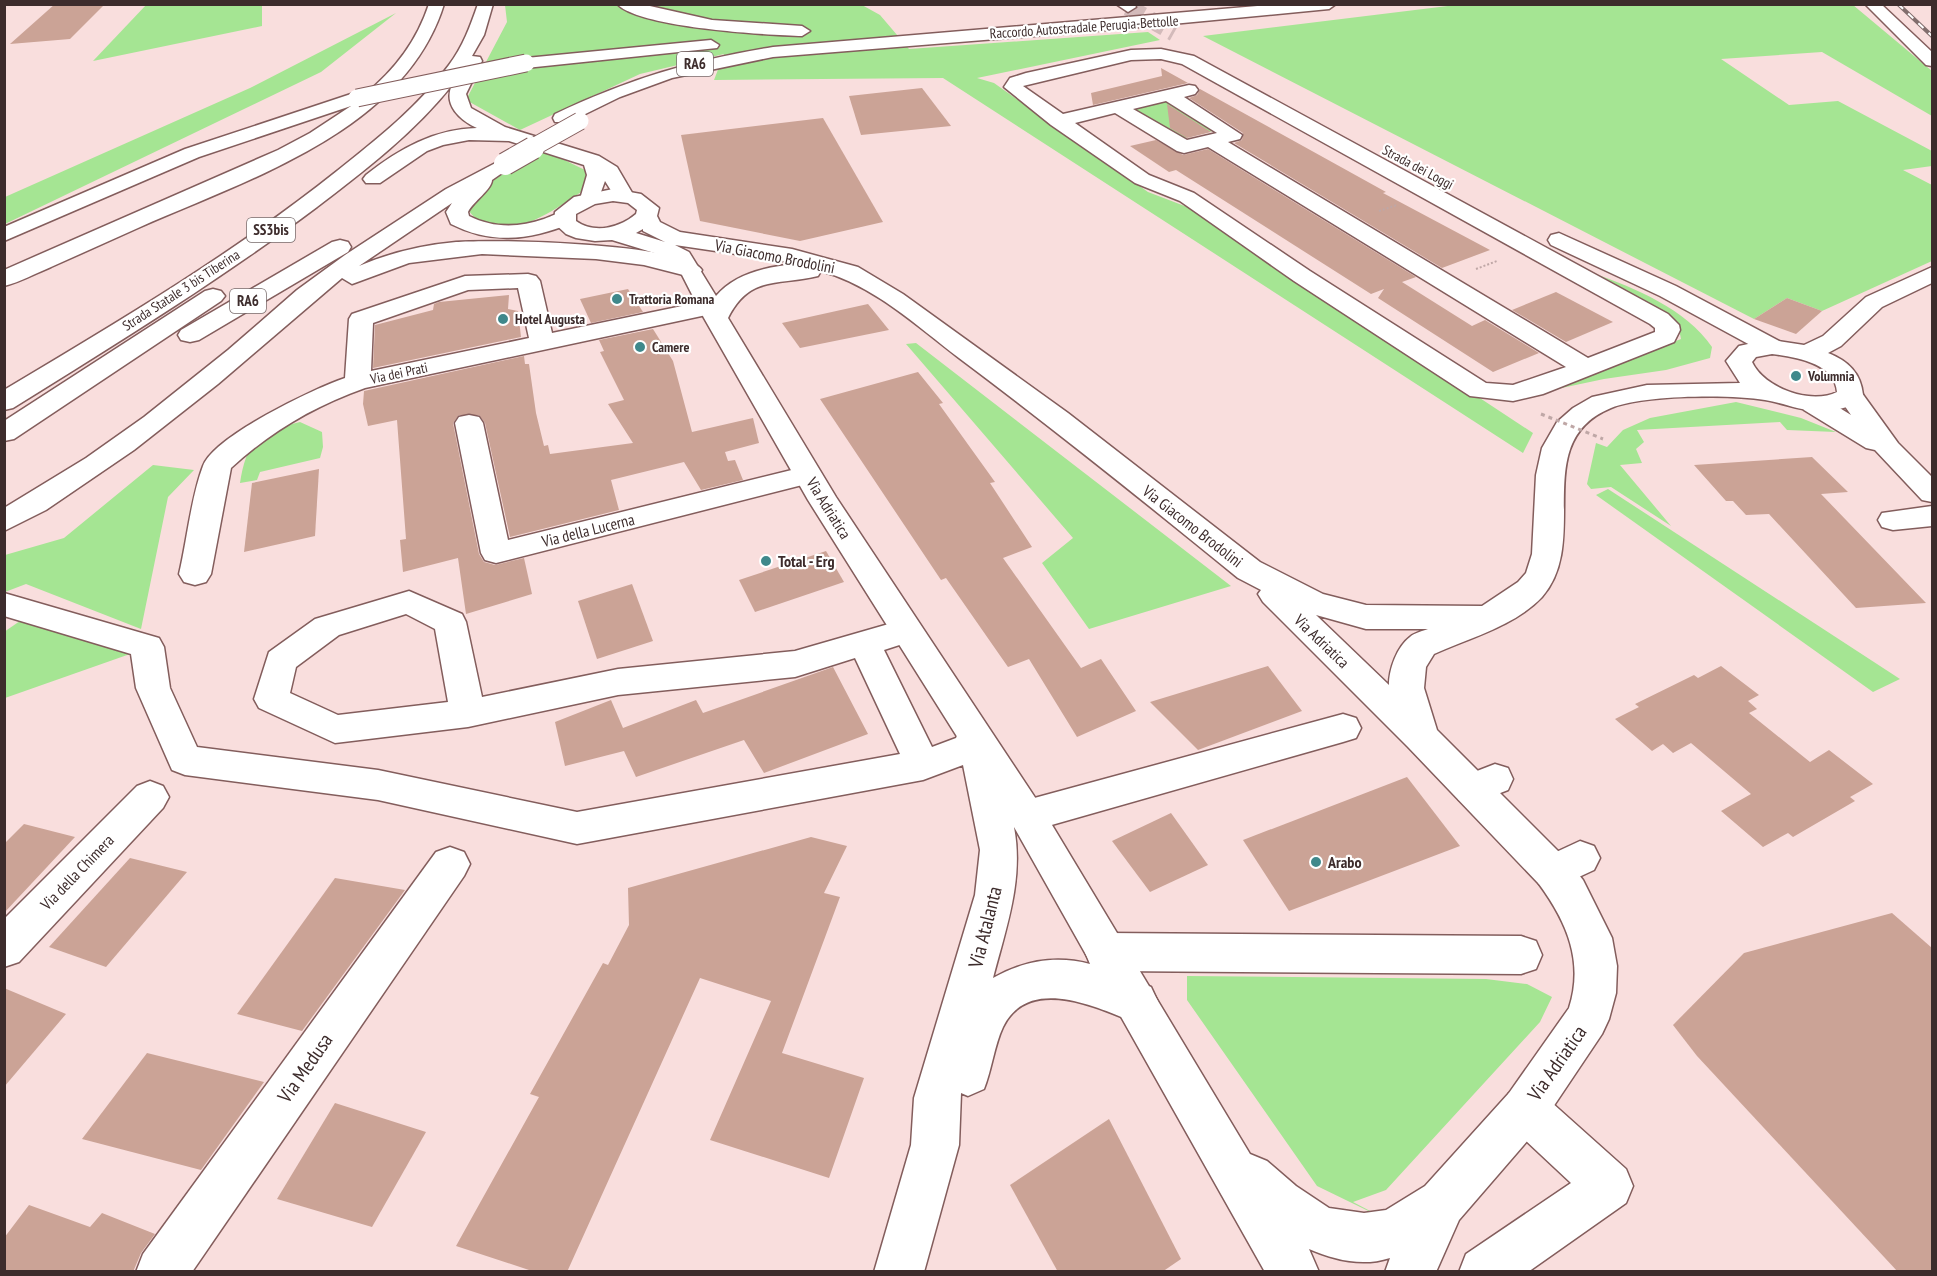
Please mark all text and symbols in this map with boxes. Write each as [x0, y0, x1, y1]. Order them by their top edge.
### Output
street label: Raccordo Autostradale Perugia-Bettolle [989, 11, 1179, 43]
road number: RA6 [677, 52, 713, 76]
street label: Strada dei Loggi [1379, 141, 1457, 193]
road number: SS3bis [247, 218, 295, 242]
street label: Via Giacomo Brodolini [712, 234, 837, 277]
street label: Strada Statale 3 bis Tiberina [119, 245, 243, 335]
road number: RA6 [230, 289, 266, 313]
place label: Trattoria Romana [629, 290, 715, 308]
marker: Trattoria Romana [610, 292, 624, 306]
place label: Hotel Augusta [515, 310, 585, 328]
marker: Hotel Augusta [496, 312, 510, 326]
place label: Camere [652, 338, 689, 356]
marker: Camere [633, 340, 647, 354]
street label: Via dei Prati [368, 358, 429, 388]
place label: Volumnia [1807, 367, 1855, 385]
marker: Volumnia [1789, 369, 1803, 383]
street label: Via Adriatica [802, 473, 856, 543]
street label: Via Giacomo Brodolini [1138, 480, 1247, 571]
street label: Via della Lucerna [539, 509, 636, 551]
place label: Total - Erg [778, 551, 834, 571]
marker: Total - Erg [759, 554, 773, 568]
street label: Via Adriatica [1290, 609, 1354, 672]
street label: Via della Chimera [35, 830, 118, 915]
place label: Arabo [1327, 852, 1362, 872]
marker: Arabo [1309, 855, 1323, 869]
street label: Via Atalanta [962, 884, 1008, 971]
street label: Via Adriatica [1521, 1020, 1592, 1107]
street label: Via Medusa [271, 1028, 338, 1109]

